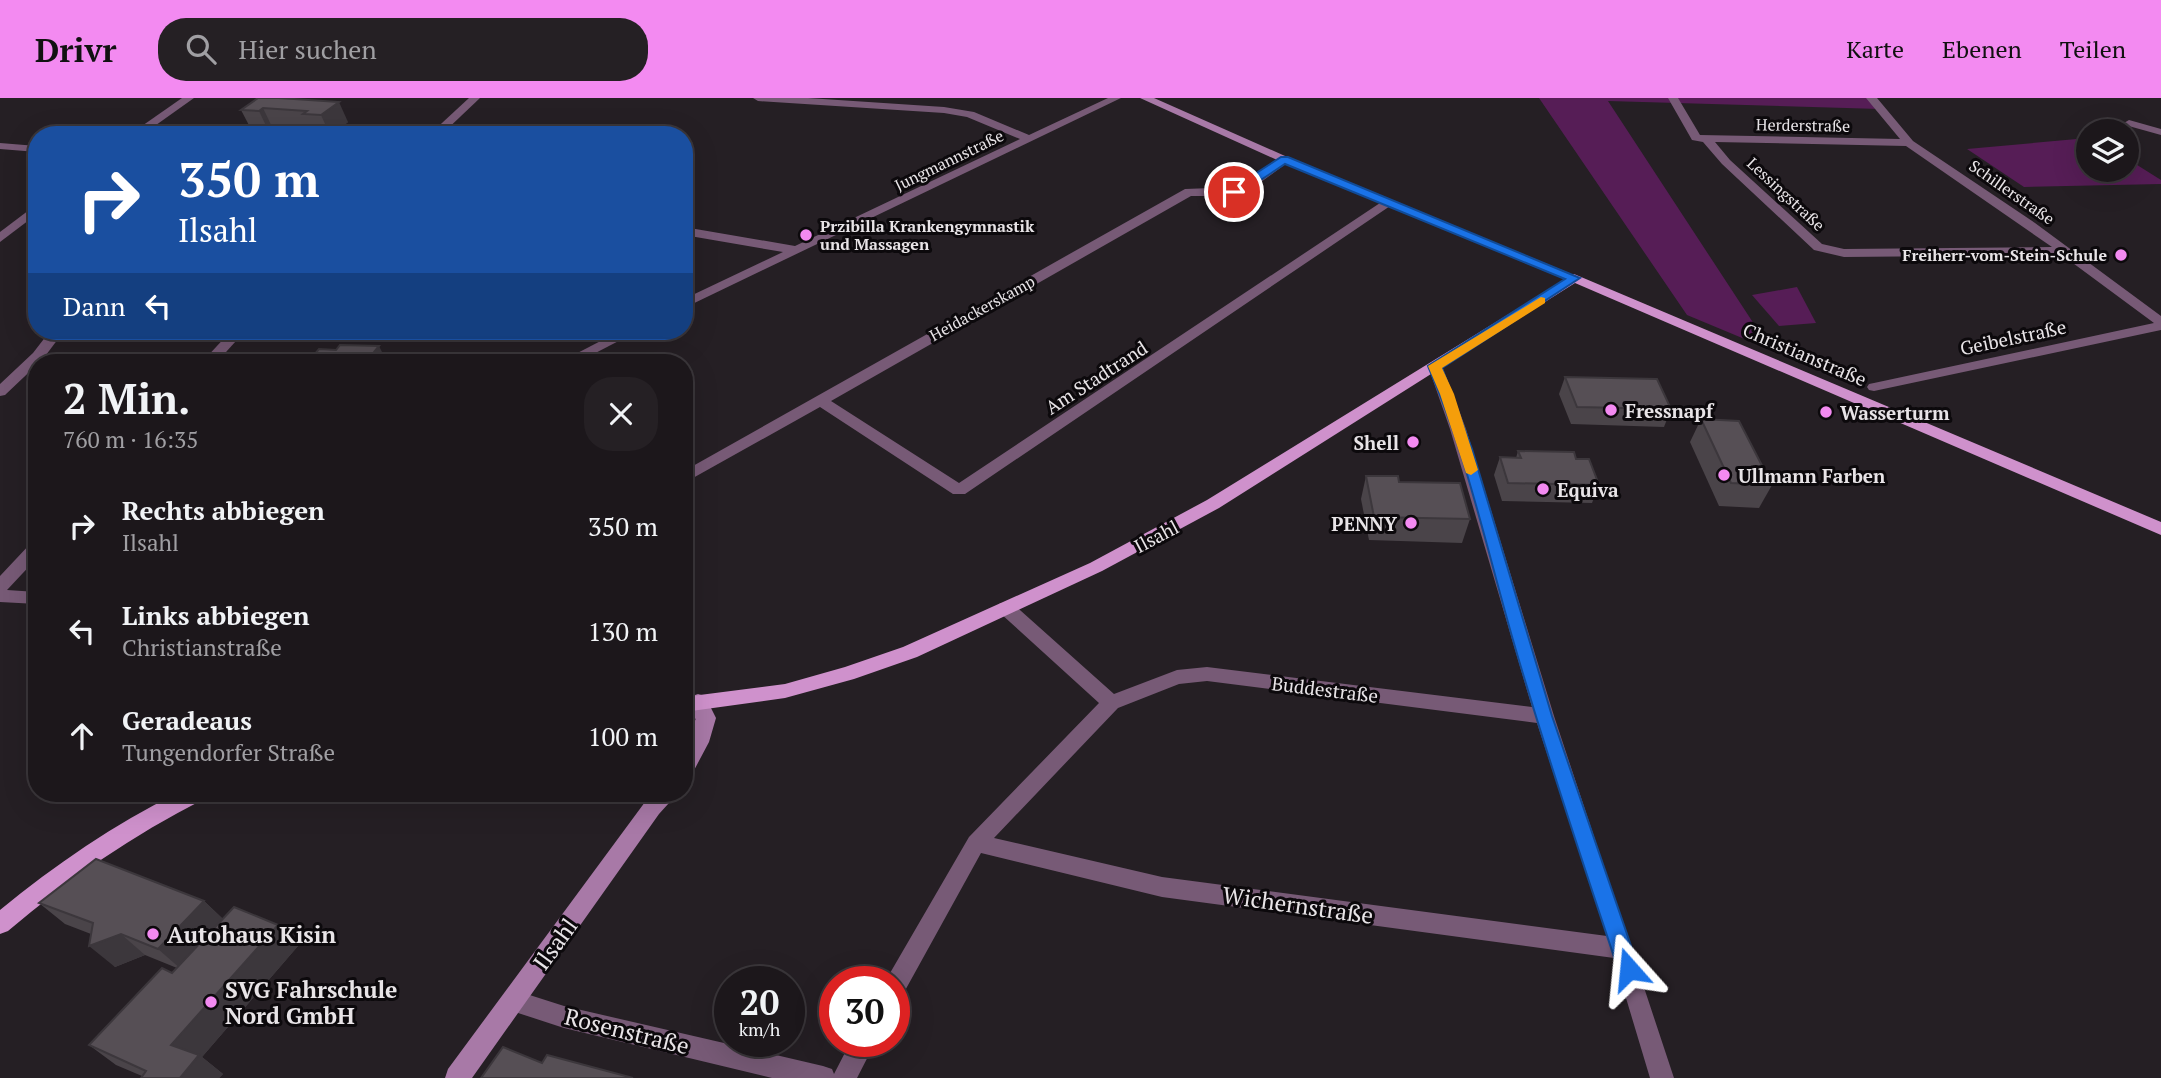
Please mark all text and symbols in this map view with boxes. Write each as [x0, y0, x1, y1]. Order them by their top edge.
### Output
search box [158, 18, 648, 81]
text: Drivr [35, 28, 116, 71]
icon: search [182, 30, 220, 68]
text: Hier suchen [238, 32, 377, 66]
text: Karte [1846, 33, 1904, 65]
text: Ebenen [1942, 33, 2022, 65]
text: Teilen [2060, 33, 2126, 65]
street label: Herderstraße [1756, 113, 1850, 137]
map controls [2076, 119, 2139, 182]
button: layers [2076, 119, 2139, 182]
street label: Jungmannstraße [891, 124, 1007, 196]
text: 350 m [178, 146, 320, 211]
street label: Lessingstraße [1742, 152, 1830, 236]
icon: right [63, 154, 154, 245]
street label: Schillerstraße [1965, 154, 2059, 230]
pin [1204, 162, 1264, 222]
icon: arrive [1215, 173, 1253, 211]
text: Ilsahl [178, 209, 257, 251]
place label: Przibilla Krankengymnastik und Massagen [820, 215, 1035, 255]
marker: Przibilla Krankengymnastik und Massagen [798, 227, 814, 243]
place label: Freiherr-vom-Stein-Schule [1902, 244, 2107, 266]
marker: Freiherr-vom-Stein-Schule [2113, 247, 2129, 263]
street label: Heidackerskamp [925, 270, 1039, 346]
icon: left [139, 287, 177, 325]
text: Dann [63, 289, 125, 323]
street label: Geibelstraße [1958, 314, 2068, 360]
street label: Christianstraße [1739, 317, 1871, 391]
street label: Am Stadtrand [1040, 334, 1152, 419]
text: 2 Min. [63, 370, 191, 426]
button: close [584, 377, 658, 451]
place label: Fressnapf [1625, 398, 1715, 423]
place label: Wasserturm [1840, 400, 1950, 425]
marker: Fressnapf [1603, 402, 1619, 418]
marker: Wasserturm [1818, 404, 1834, 420]
text: 760 m · 16:35 [63, 424, 198, 455]
place label: Shell [1353, 430, 1399, 455]
marker: Shell [1405, 434, 1421, 450]
place label: Ullmann Farben [1738, 463, 1886, 488]
marker: Ullmann Farben [1716, 467, 1732, 483]
place label: Equiva [1557, 477, 1619, 502]
marker: Equiva [1535, 481, 1551, 497]
text: Rechts abbiegen [122, 493, 325, 527]
icon: right [63, 507, 101, 545]
text: 350 m [588, 509, 658, 543]
place label: PENNY [1331, 511, 1398, 536]
street label: Ilsahl [1129, 514, 1183, 558]
marker: PENNY [1403, 515, 1419, 531]
text: Ilsahl [122, 527, 179, 558]
text: Links abbiegen [122, 598, 310, 632]
icon: left [63, 612, 101, 650]
text: 130 m [588, 614, 658, 648]
text: Christianstraße [122, 632, 282, 663]
street label: Buddestraße [1270, 670, 1380, 708]
text: Geradeaus [122, 703, 252, 737]
icon: ahead [63, 717, 101, 755]
text: 100 m [588, 719, 658, 753]
text: Tungendorfer Straße [122, 737, 335, 768]
street label: Wichernstraße [1221, 879, 1375, 931]
street label: Ilsahl [526, 912, 584, 976]
place label: Autohaus Kisin [167, 919, 336, 950]
marker: Autohaus Kisin [145, 926, 161, 942]
position arrow [1592, 932, 1666, 1006]
speed limit sign: 30 [819, 966, 910, 1057]
place label: SVG Fahrschule Nord GmbH [225, 974, 397, 1031]
text: 20 [740, 979, 779, 1025]
marker: SVG Fahrschule Nord GmbH [203, 994, 219, 1010]
street label: Rosenstraße [561, 1001, 693, 1061]
text: km/h [739, 1017, 780, 1041]

